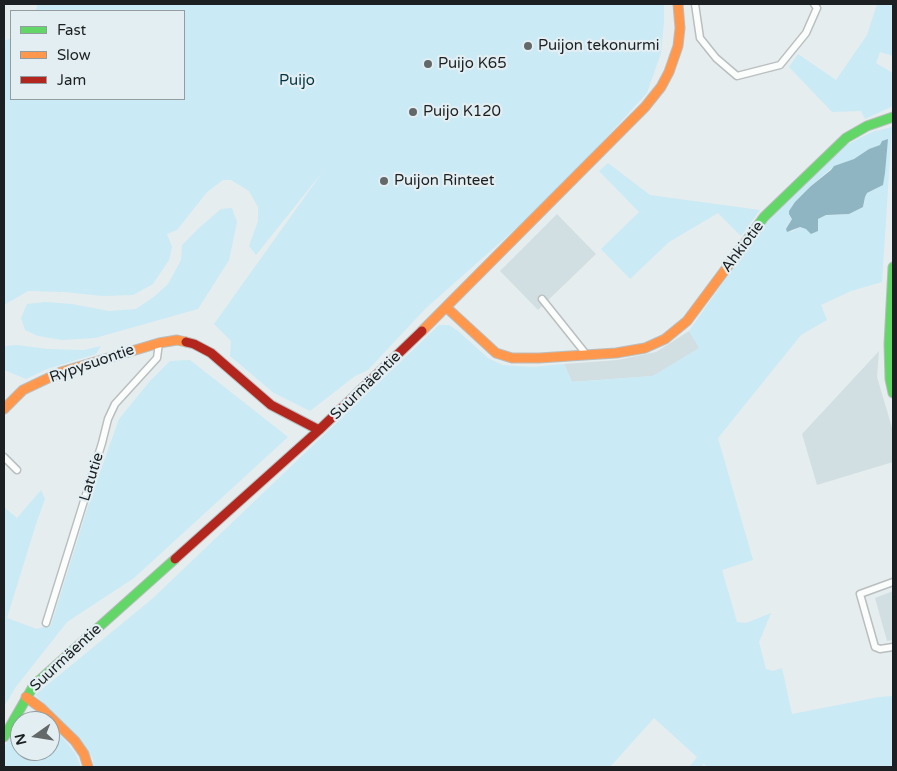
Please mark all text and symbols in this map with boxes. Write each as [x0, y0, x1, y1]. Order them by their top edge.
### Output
legend [10, 10, 185, 100]
text: Fast [57, 21, 86, 39]
place label: Puijon tekonurmi [538, 37, 660, 55]
marker: Puijon tekonurmi [522, 40, 534, 52]
text: Slow [57, 46, 91, 64]
place label: Puijo K65 [438, 55, 507, 73]
marker: Puijo K65 [422, 58, 434, 70]
text: Jam [57, 71, 86, 89]
park label: Puijo [279, 72, 315, 90]
place label: Puijo K120 [423, 103, 501, 121]
marker: Puijo K120 [407, 106, 419, 118]
place label: Puijon Rinteet [394, 172, 495, 190]
marker: Puijon Rinteet [378, 175, 390, 187]
street label: Ahkiotie [718, 218, 768, 276]
street label: Rypysuontie [47, 341, 137, 387]
street label: Suurmäentie [327, 348, 405, 424]
street label: Latutie [76, 451, 108, 503]
street label: Suurmäentie [27, 620, 105, 696]
north arrow [10, 711, 60, 761]
text: N [11, 732, 30, 747]

